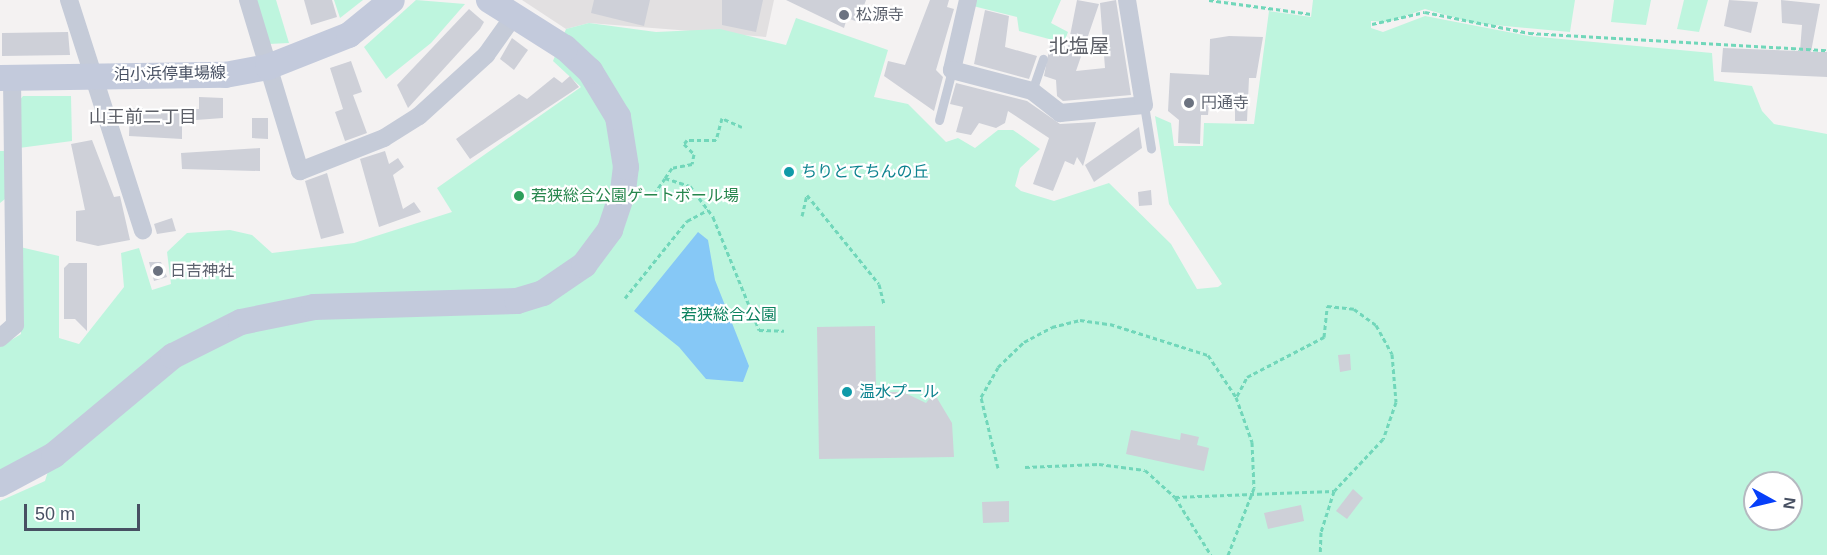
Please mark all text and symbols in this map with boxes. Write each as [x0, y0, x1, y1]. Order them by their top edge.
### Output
place label: 松源寺 [856, 5, 904, 25]
marker: 松源寺 [837, 8, 851, 22]
district label: 北塩屋 [1049, 34, 1109, 58]
street label: 泊小浜停車場線 [114, 63, 226, 85]
place label: 円通寺 [1201, 93, 1249, 113]
marker: 円通寺 [1182, 96, 1196, 110]
district label: 山王前二丁目 [89, 106, 197, 128]
place label: ちりとてちんの丘 [801, 162, 929, 182]
marker: ちりとてちんの丘 [782, 165, 796, 179]
place label: 若狭総合公園ゲートボール場 [531, 186, 739, 206]
marker: 若狭総合公園ゲートボール場 [512, 189, 526, 203]
place label: 日吉神社 [170, 261, 234, 281]
marker: 日吉神社 [151, 264, 165, 278]
park label: 若狭総合公園 [681, 305, 777, 325]
place label: 温水プール [859, 382, 939, 402]
marker: 温水プール [840, 385, 854, 399]
north arrow [1743, 471, 1803, 531]
scale bar [27, 492, 142, 530]
text: N [1780, 496, 1799, 510]
text: 50 m [35, 504, 75, 524]

